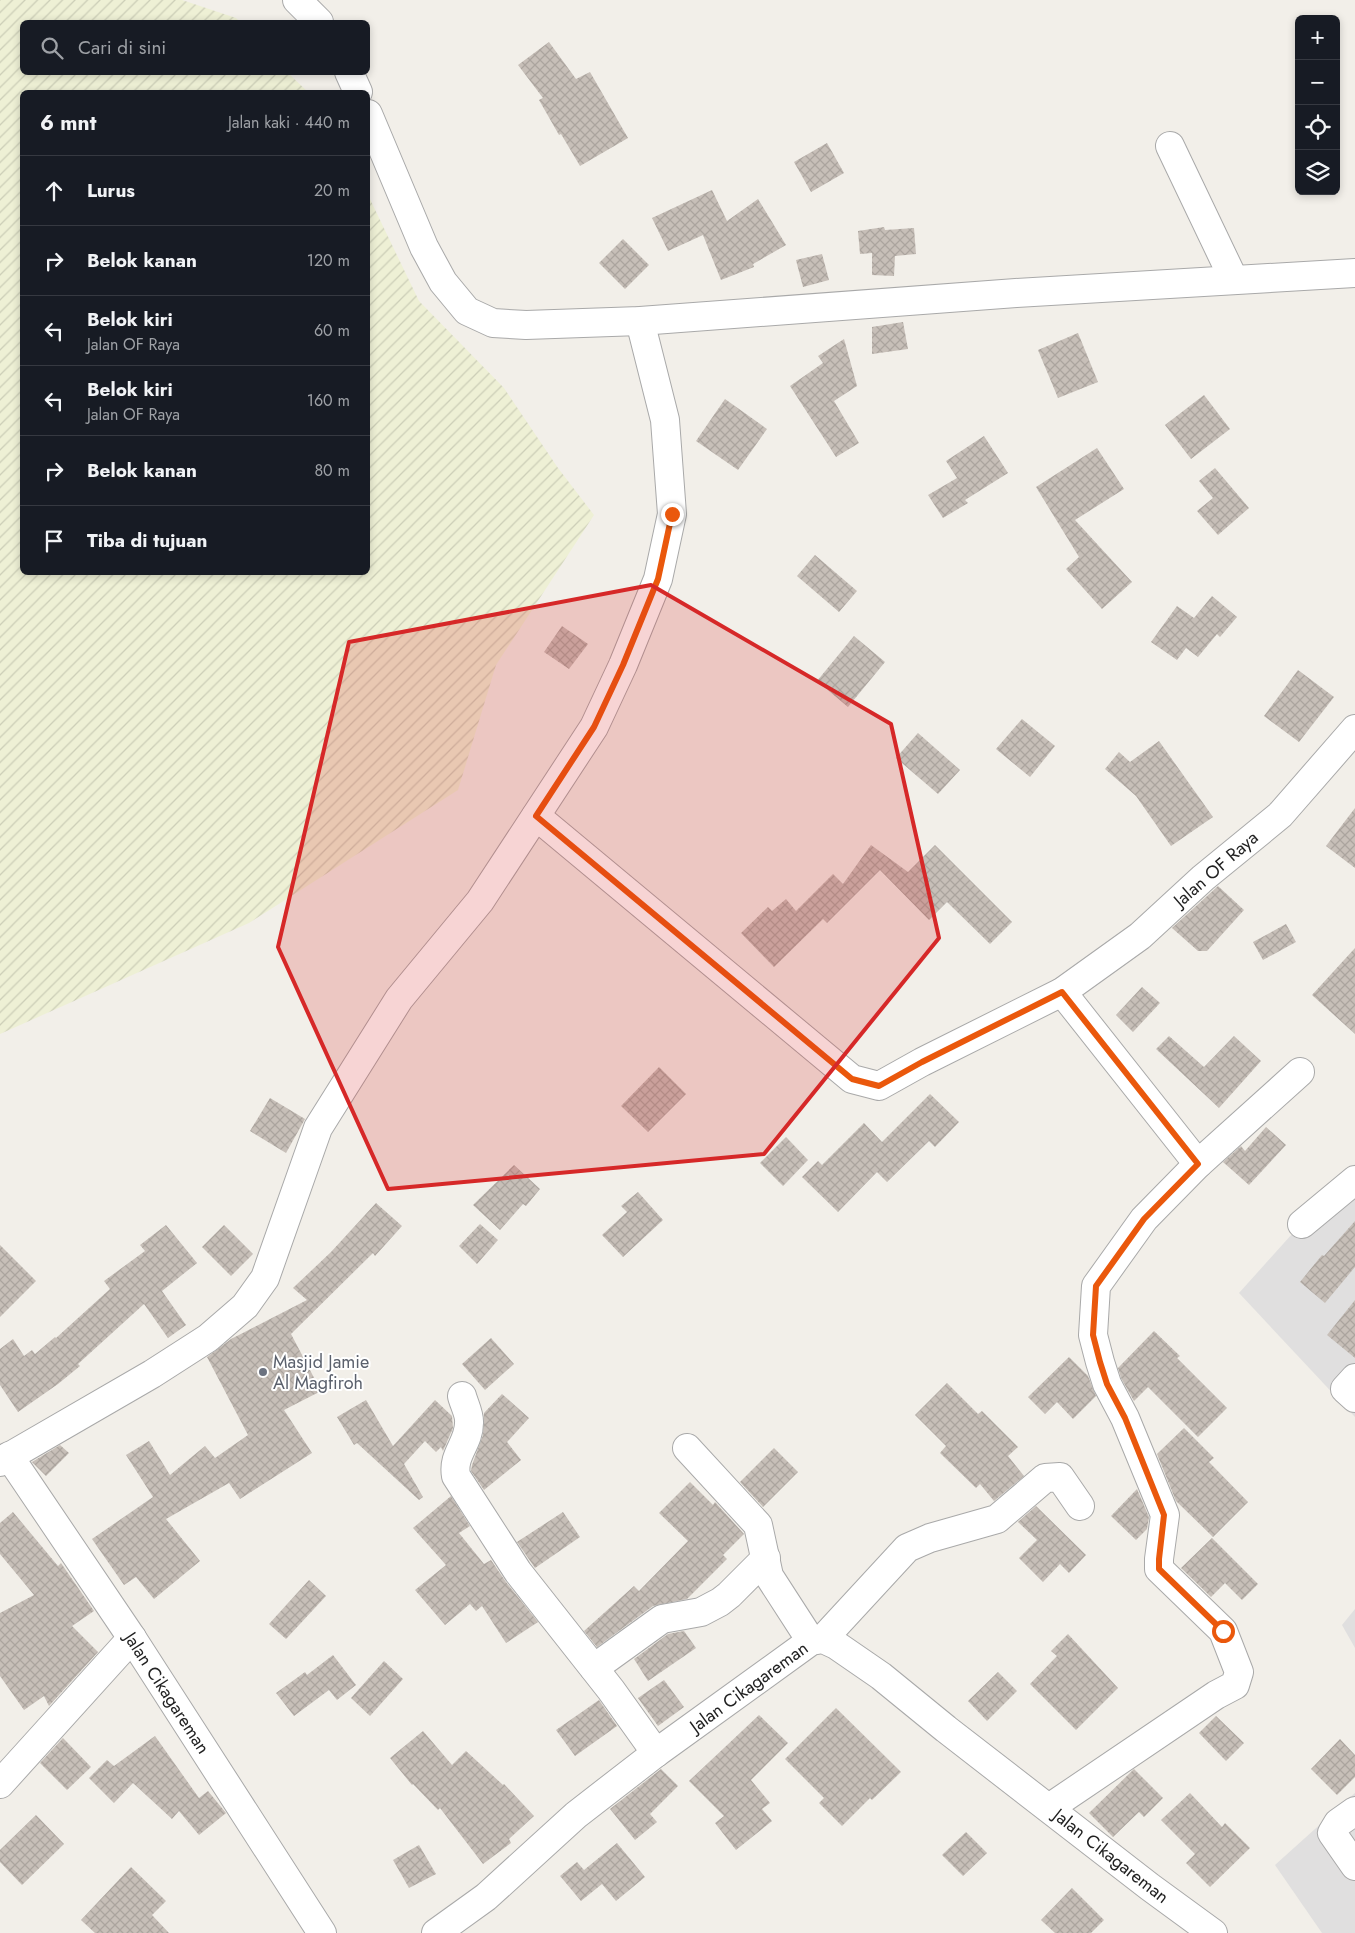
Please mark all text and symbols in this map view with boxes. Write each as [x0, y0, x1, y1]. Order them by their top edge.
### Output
map controls [1295, 15, 1340, 195]
button: + [1295, 15, 1340, 60]
search box [20, 20, 370, 75]
icon: search [38, 34, 66, 62]
text: Cari di sini [78, 34, 166, 61]
button: − [1295, 60, 1340, 105]
button: locate [1295, 105, 1340, 150]
text: 6 mnt [40, 108, 96, 138]
text: Jalan kaki · 440 m [228, 111, 350, 134]
button: layers [1295, 150, 1340, 195]
icon: ahead [40, 177, 68, 205]
text: Lurus [87, 177, 135, 204]
text: 20 m [314, 179, 350, 202]
icon: right [40, 247, 68, 275]
text: Belok kanan [87, 247, 197, 274]
text: 120 m [307, 249, 350, 272]
text: Belok kiri [87, 306, 173, 333]
icon: left [40, 317, 68, 345]
text: 60 m [314, 319, 350, 342]
text: Jalan OF Raya [87, 333, 180, 356]
text: Belok kiri [87, 376, 173, 403]
icon: left [40, 387, 68, 415]
text: 160 m [307, 389, 350, 412]
text: Jalan OF Raya [87, 403, 180, 426]
icon: right [40, 457, 68, 485]
text: Belok kanan [87, 457, 197, 484]
text: 80 m [314, 459, 350, 482]
route end [661, 503, 684, 526]
icon: arrive [40, 527, 68, 555]
text: Tiba di tujuan [87, 527, 207, 554]
street label: Jalan OF Raya [1167, 825, 1264, 914]
place label: Masjid Jamie Al Magfiroh [273, 1349, 369, 1396]
marker: Masjid Jamie Al Magfiroh [257, 1366, 269, 1378]
route start [1212, 1620, 1235, 1643]
street label: Jalan Cikagareman [117, 1625, 216, 1759]
street label: Jalan Cikagareman [683, 1635, 813, 1740]
street label: Jalan Cikagareman [1046, 1801, 1174, 1909]

